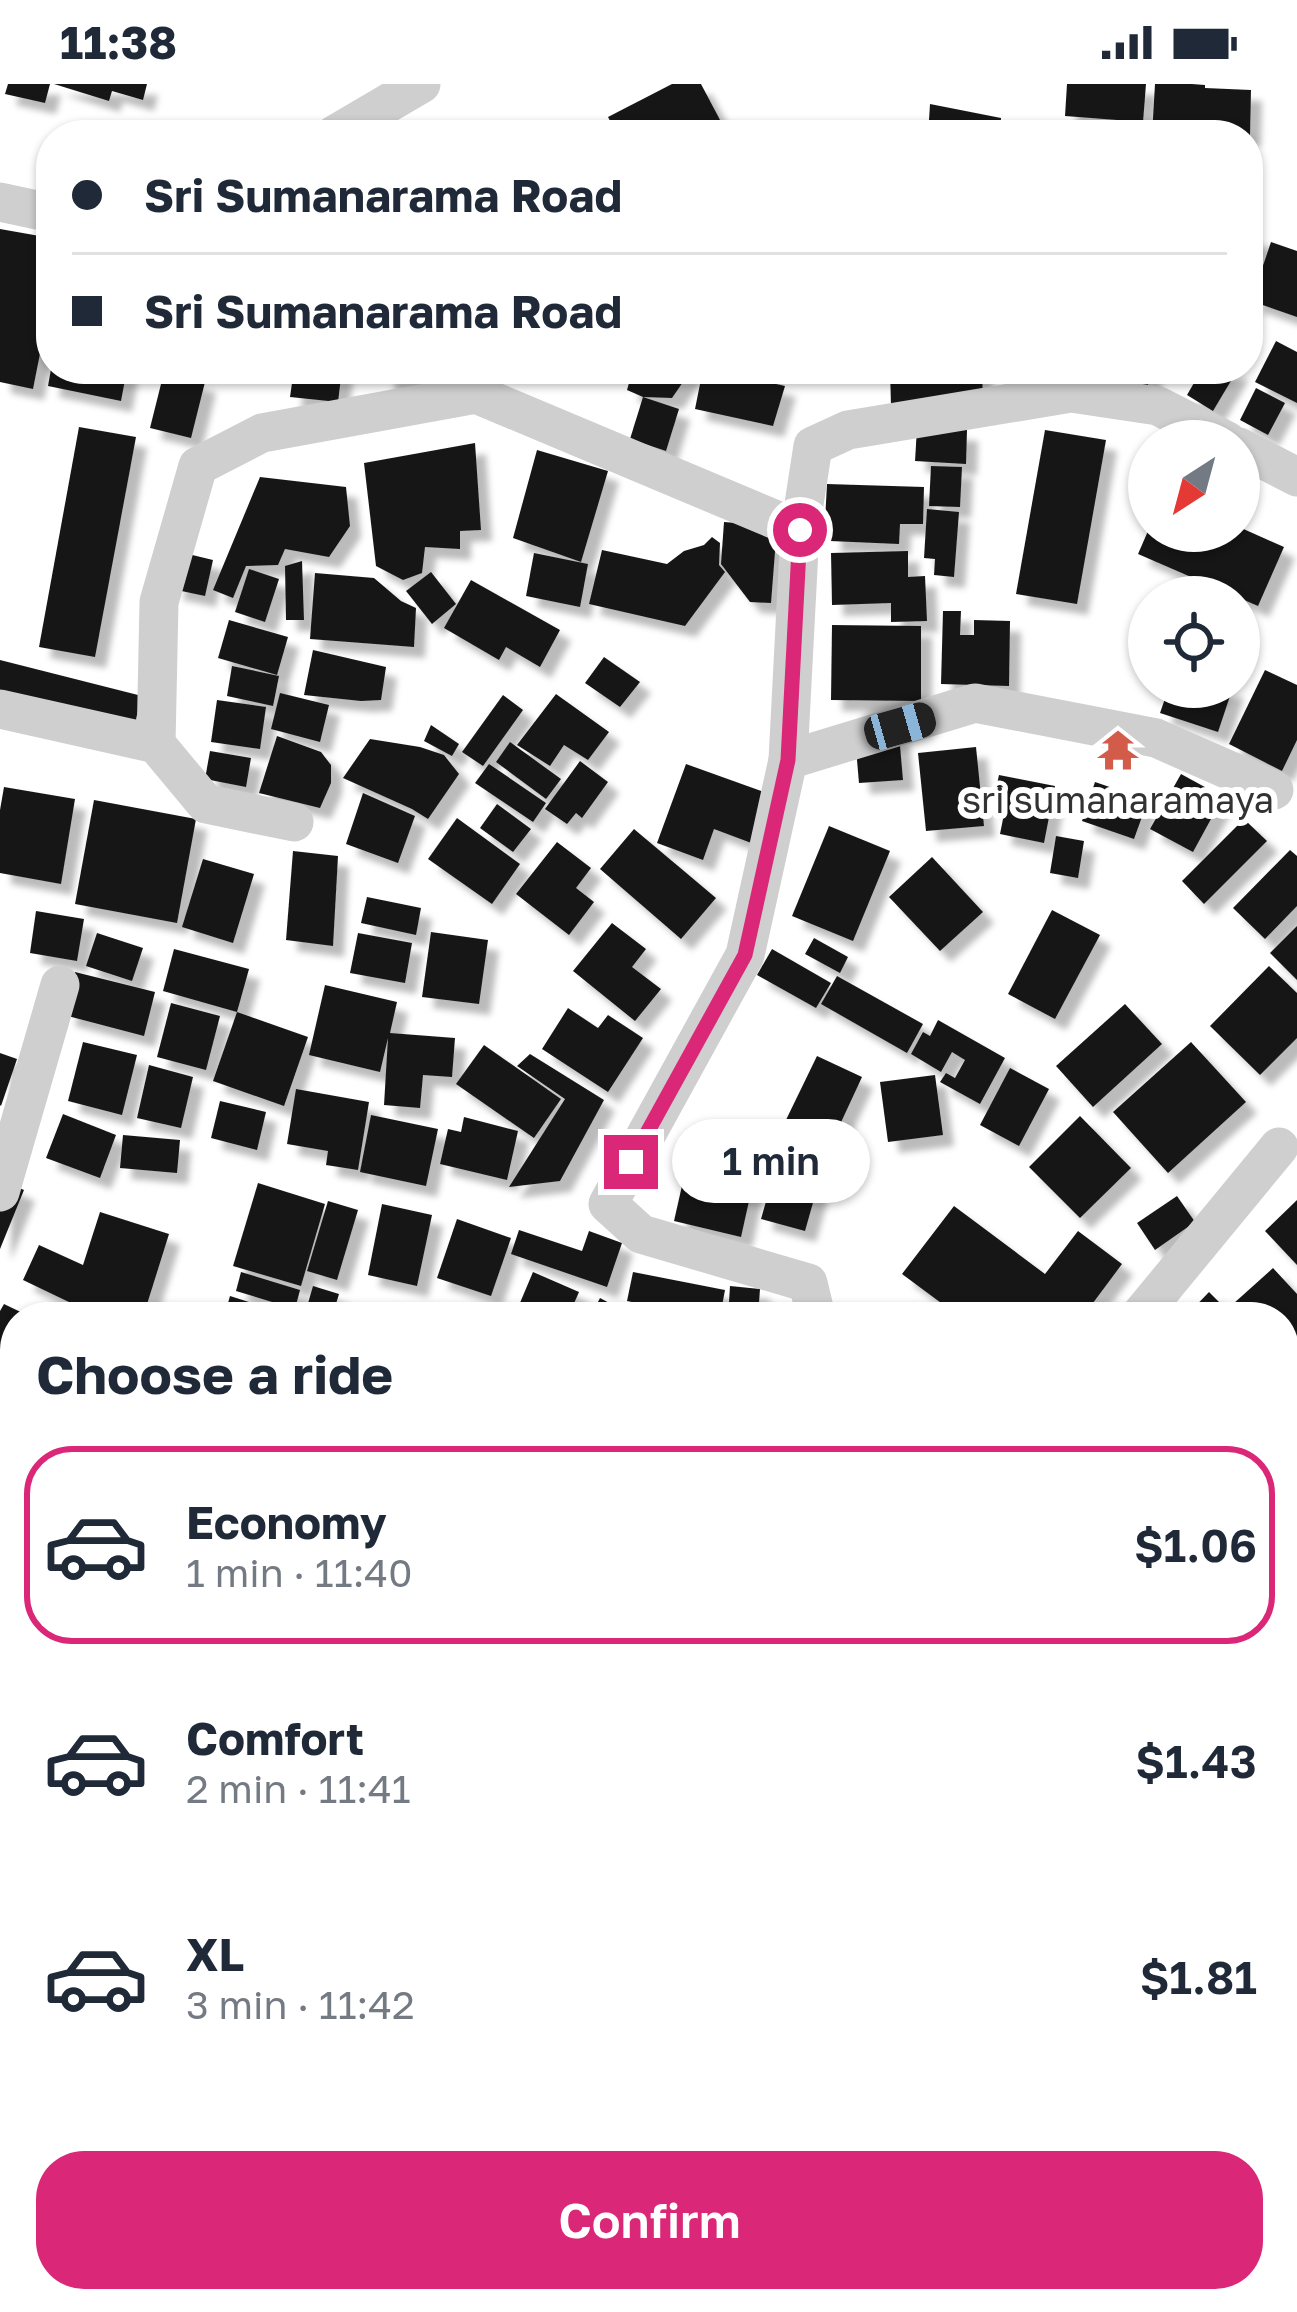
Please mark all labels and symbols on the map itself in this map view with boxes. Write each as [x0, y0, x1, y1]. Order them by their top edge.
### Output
north arrow [1128, 420, 1260, 552]
route start [773, 503, 827, 557]
car [860, 699, 940, 753]
temple icon: sri sumanaramaya [1095, 727, 1141, 773]
place label: sri sumanaramaya [962, 778, 1274, 821]
callout: 1 min [673, 1120, 871, 1204]
route end [604, 1135, 658, 1189]

